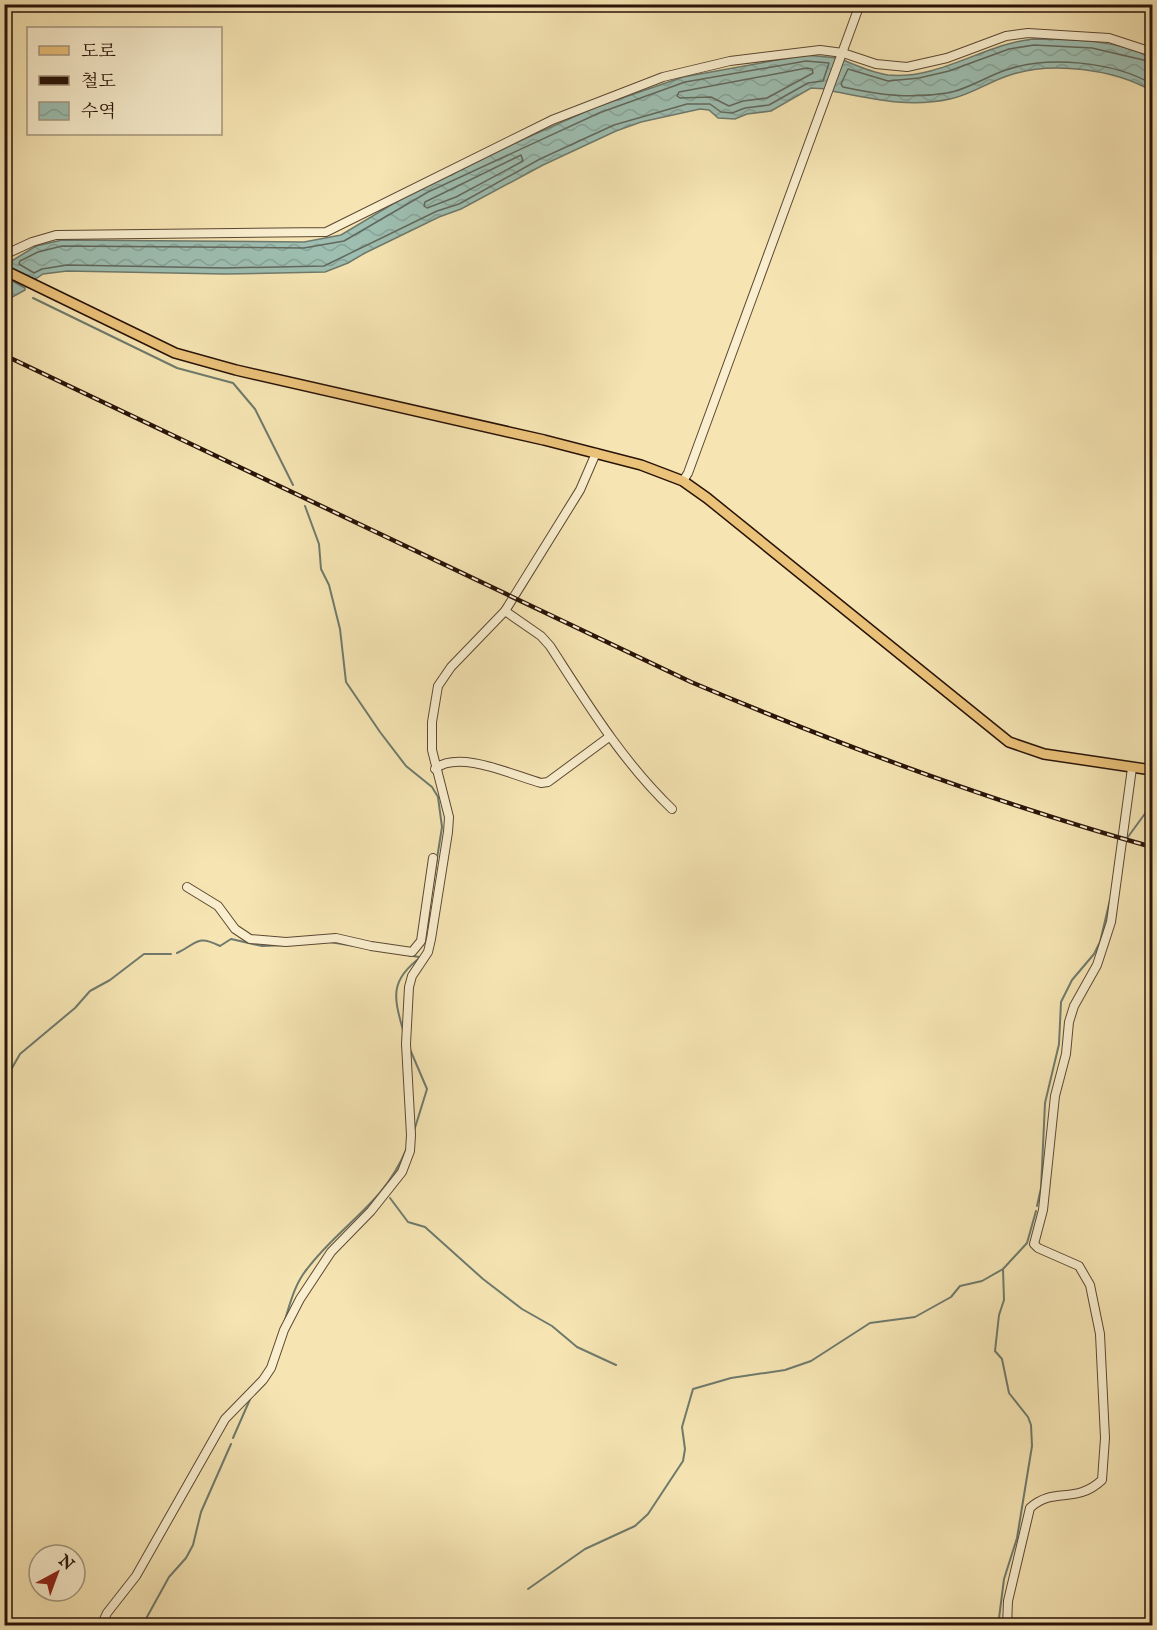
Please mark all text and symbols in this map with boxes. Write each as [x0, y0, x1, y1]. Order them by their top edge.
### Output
legend [27, 27, 222, 135]
text: 도로 [81, 41, 116, 64]
text: 철도 [81, 71, 116, 94]
text: 수역 [81, 101, 116, 124]
north arrow [27, 1543, 87, 1603]
text: N [53, 1550, 77, 1575]

